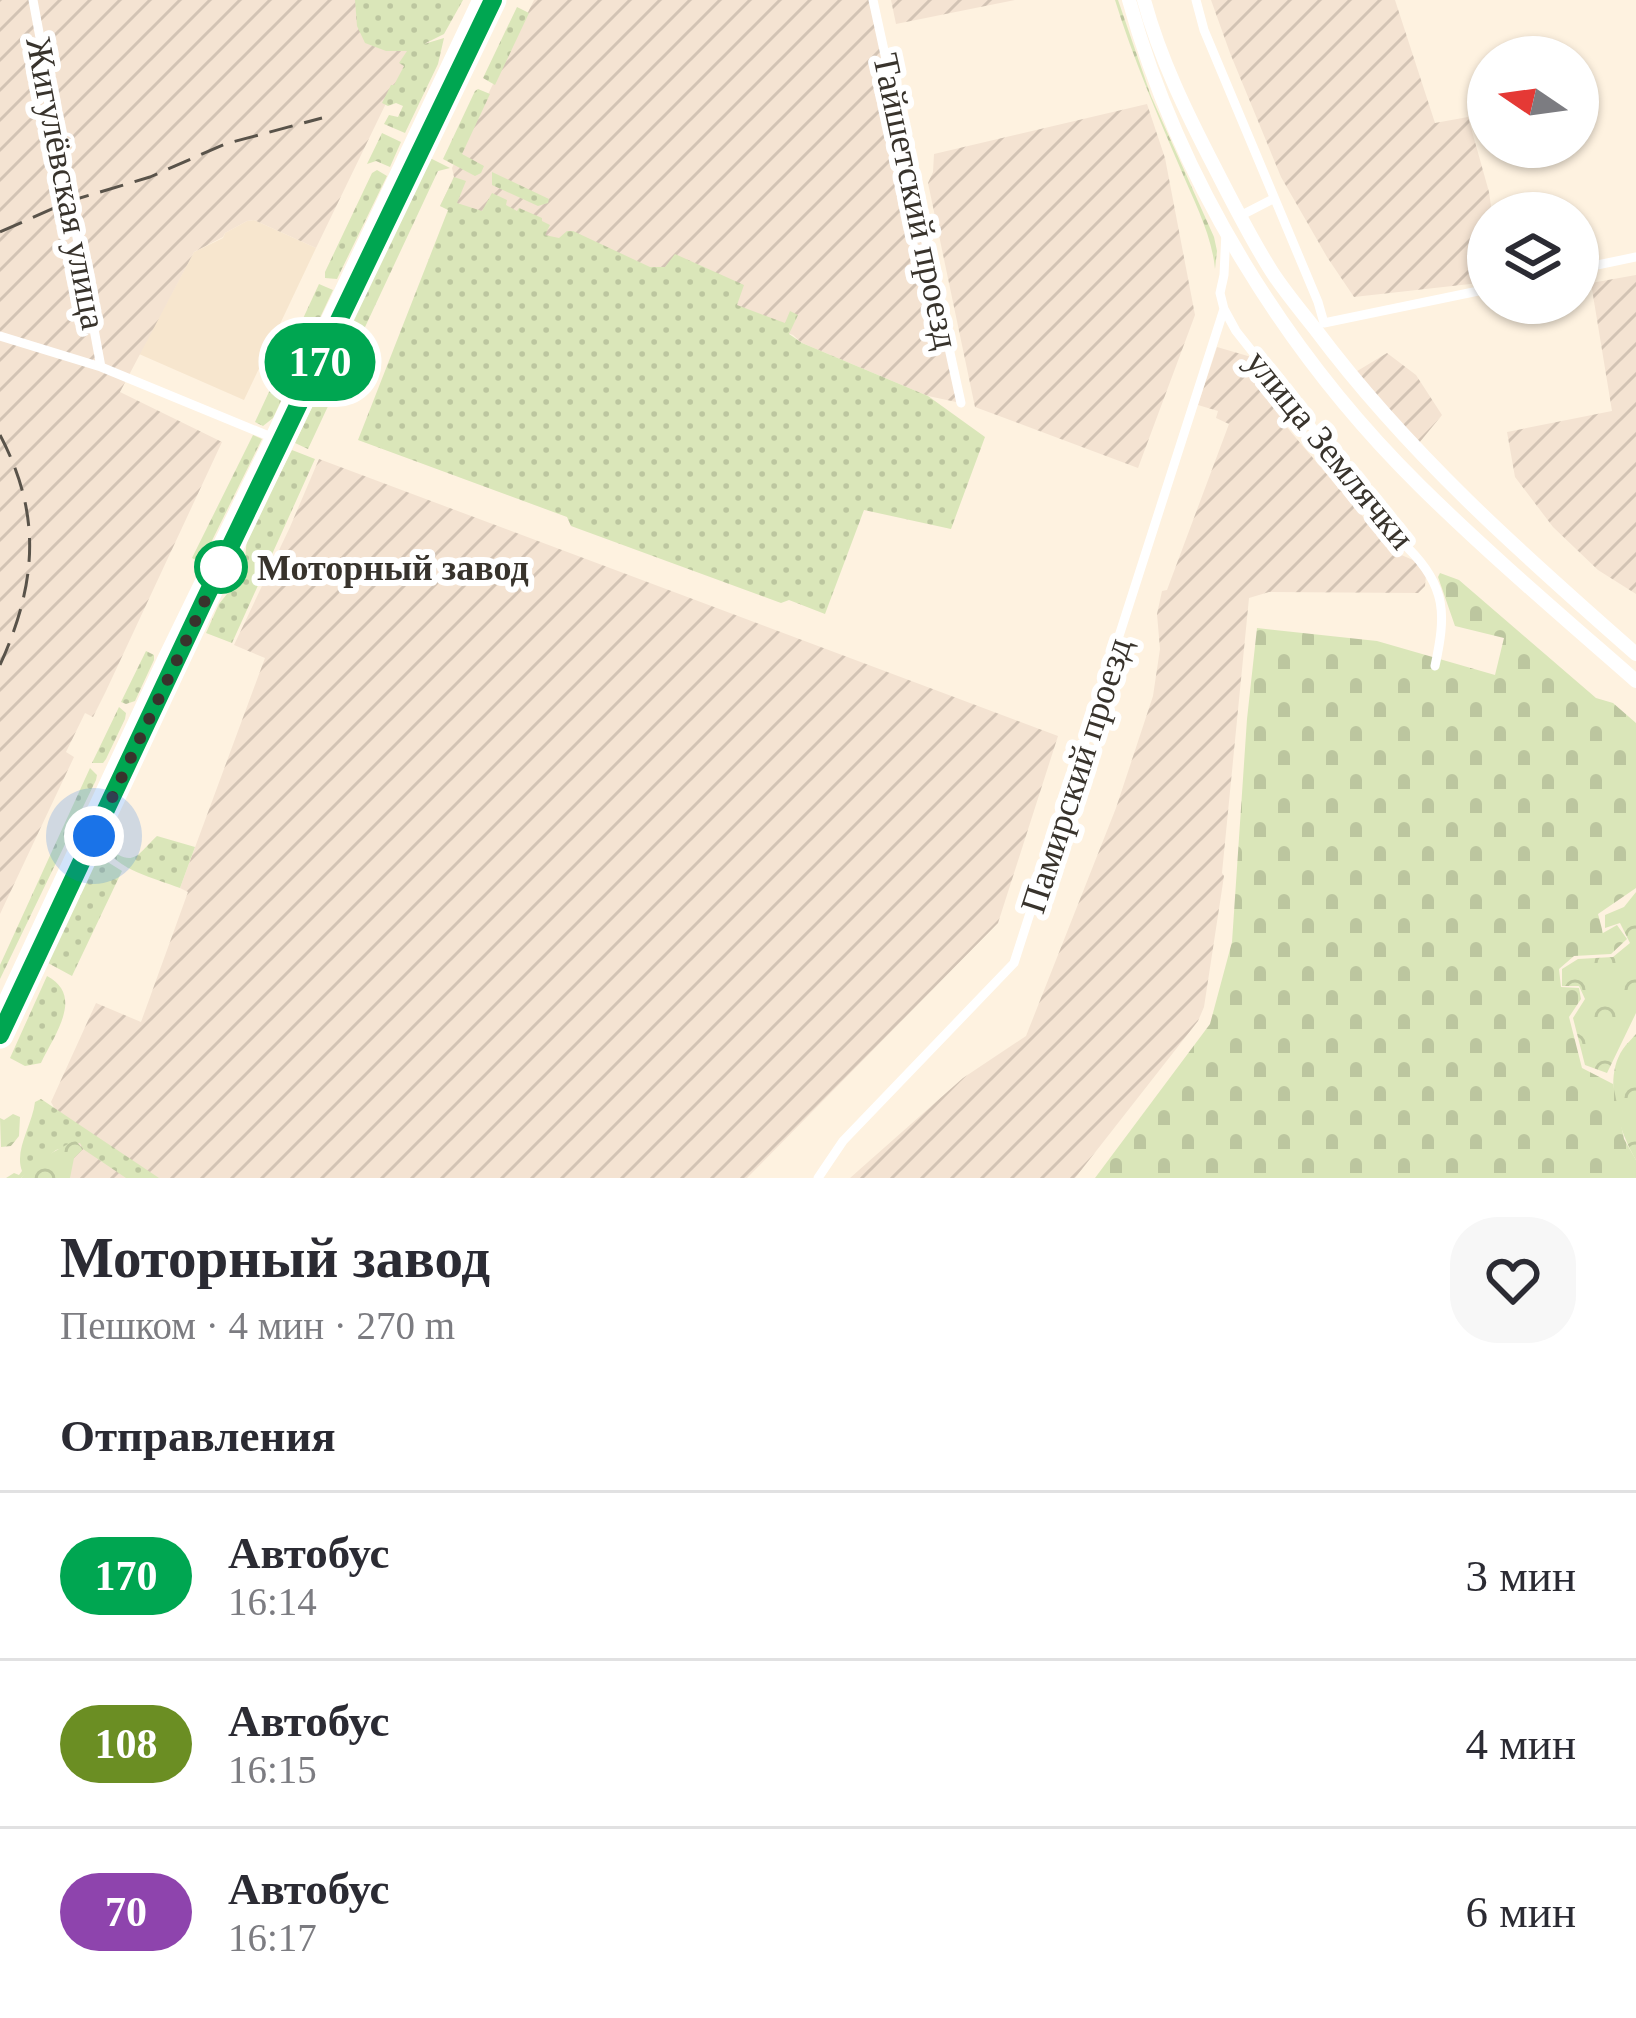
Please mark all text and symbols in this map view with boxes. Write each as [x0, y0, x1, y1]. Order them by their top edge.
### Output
street label: Жигулёвская улица [18, 34, 114, 333]
north arrow [1467, 36, 1599, 168]
map controls [1467, 36, 1599, 324]
street label: Тайшетский проезд [865, 50, 967, 353]
button: layers [1467, 192, 1599, 324]
line badge: 170 [251, 323, 389, 401]
text: 170 [289, 339, 352, 385]
street label: улица Землячки [1238, 342, 1423, 557]
marker: Моторный завод [196, 542, 246, 592]
place label: Моторный завод [257, 548, 529, 588]
street label: Памирский проезд [1013, 633, 1139, 918]
your location [64, 806, 124, 866]
button: heart [1450, 1217, 1576, 1343]
text: Моторный завод [60, 1226, 490, 1289]
text: Пешком · 4 мин · 270 m [60, 1304, 455, 1347]
text: Отправления [60, 1411, 336, 1461]
text: Автобус [228, 1528, 390, 1578]
text: 3 мин [1466, 1551, 1576, 1601]
text: 170 [95, 1553, 158, 1599]
text: 16:14 [228, 1580, 317, 1623]
text: Автобус [228, 1696, 390, 1746]
text: 4 мин [1466, 1719, 1576, 1769]
text: 108 [95, 1721, 158, 1767]
text: 16:15 [228, 1748, 317, 1791]
text: Автобус [228, 1864, 390, 1914]
text: 6 мин [1466, 1887, 1576, 1937]
text: 70 [105, 1889, 147, 1935]
text: 16:17 [228, 1916, 317, 1959]

